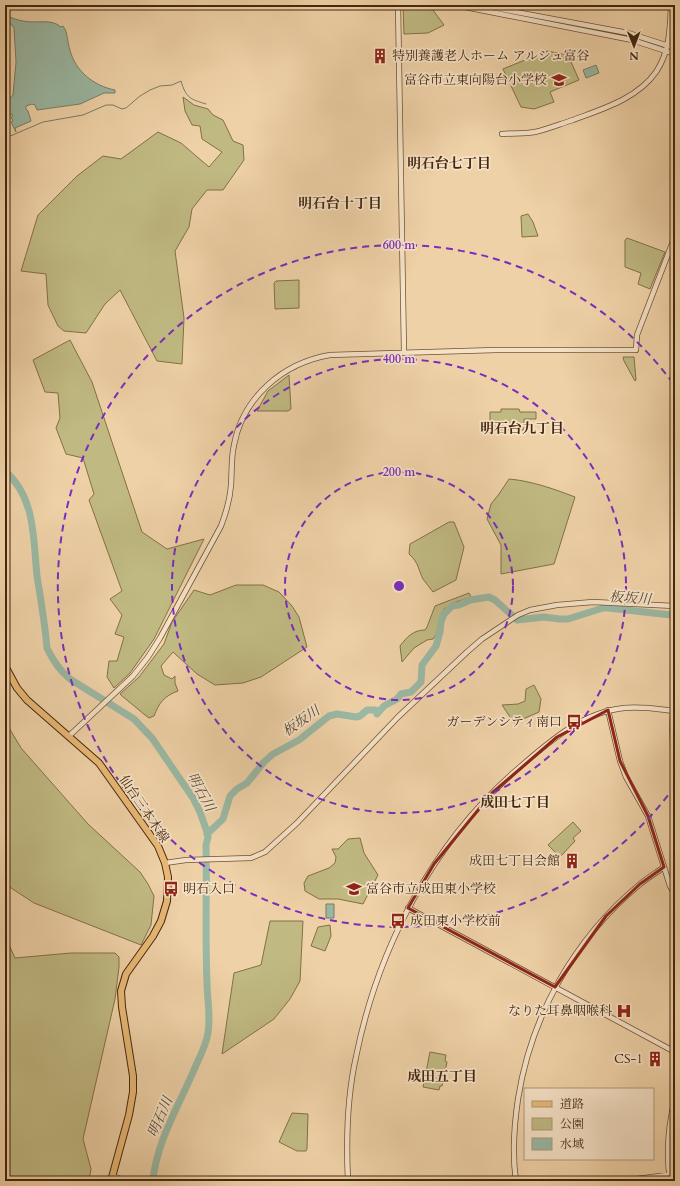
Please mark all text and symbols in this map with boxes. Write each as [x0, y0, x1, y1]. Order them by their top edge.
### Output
north arrow [614, 26, 654, 66]
building icon: 特別養護老人ホーム アルシュ富谷 [371, 47, 389, 65]
place label: 特別養護老人ホーム アルシュ富谷 [392, 47, 589, 65]
text: N [629, 48, 639, 63]
place label: 富谷市立東向陽台小学校 [404, 71, 547, 89]
school or university icon: 富谷市立東向陽台小学校 [550, 71, 568, 89]
district label: 明石台七丁目 [407, 154, 491, 173]
district label: 明石台十丁目 [298, 194, 382, 213]
text: 600 m [383, 237, 416, 253]
text: 400 m [383, 351, 416, 367]
district label: 明石台九丁目 [480, 419, 564, 438]
text: 200 m [383, 464, 416, 480]
centre of rings [392, 579, 406, 593]
water label: 板坂川 [608, 587, 654, 609]
water label: 板坂川 [278, 700, 325, 741]
place label: ガーデンシティ南口 [447, 713, 562, 731]
bus stop icon: ガーデンシティ南口 [565, 713, 583, 731]
water label: 明石川 [183, 769, 220, 817]
street label: 仙台三本木線 [115, 772, 173, 846]
district label: 成田七丁目 [480, 793, 550, 812]
place label: 成田七丁目会館 [469, 852, 560, 870]
building icon: 成田七丁目会館 [563, 852, 581, 870]
bus stop icon: 明石入口 [162, 880, 180, 898]
place label: 明石入口 [183, 880, 235, 898]
school or university icon: 富谷市立成田東小学校 [345, 880, 363, 898]
place label: 富谷市立成田東小学校 [366, 880, 496, 898]
bus stop icon: 成田東小学校前 [389, 912, 407, 930]
place label: 成田東小学校前 [410, 912, 501, 930]
place label: なりた耳鼻咽喉科 [508, 1002, 612, 1020]
hospital icon: なりた耳鼻咽喉科 [615, 1002, 633, 1020]
place label: CS-1 [614, 1050, 643, 1068]
building icon: CS-1 [646, 1050, 664, 1068]
district label: 成田五丁目 [407, 1067, 477, 1086]
legend [524, 1088, 654, 1160]
water label: 明石川 [143, 1092, 178, 1140]
text: 道路 [560, 1096, 584, 1112]
text: 公園 [560, 1116, 584, 1132]
text: 水域 [560, 1136, 584, 1152]

